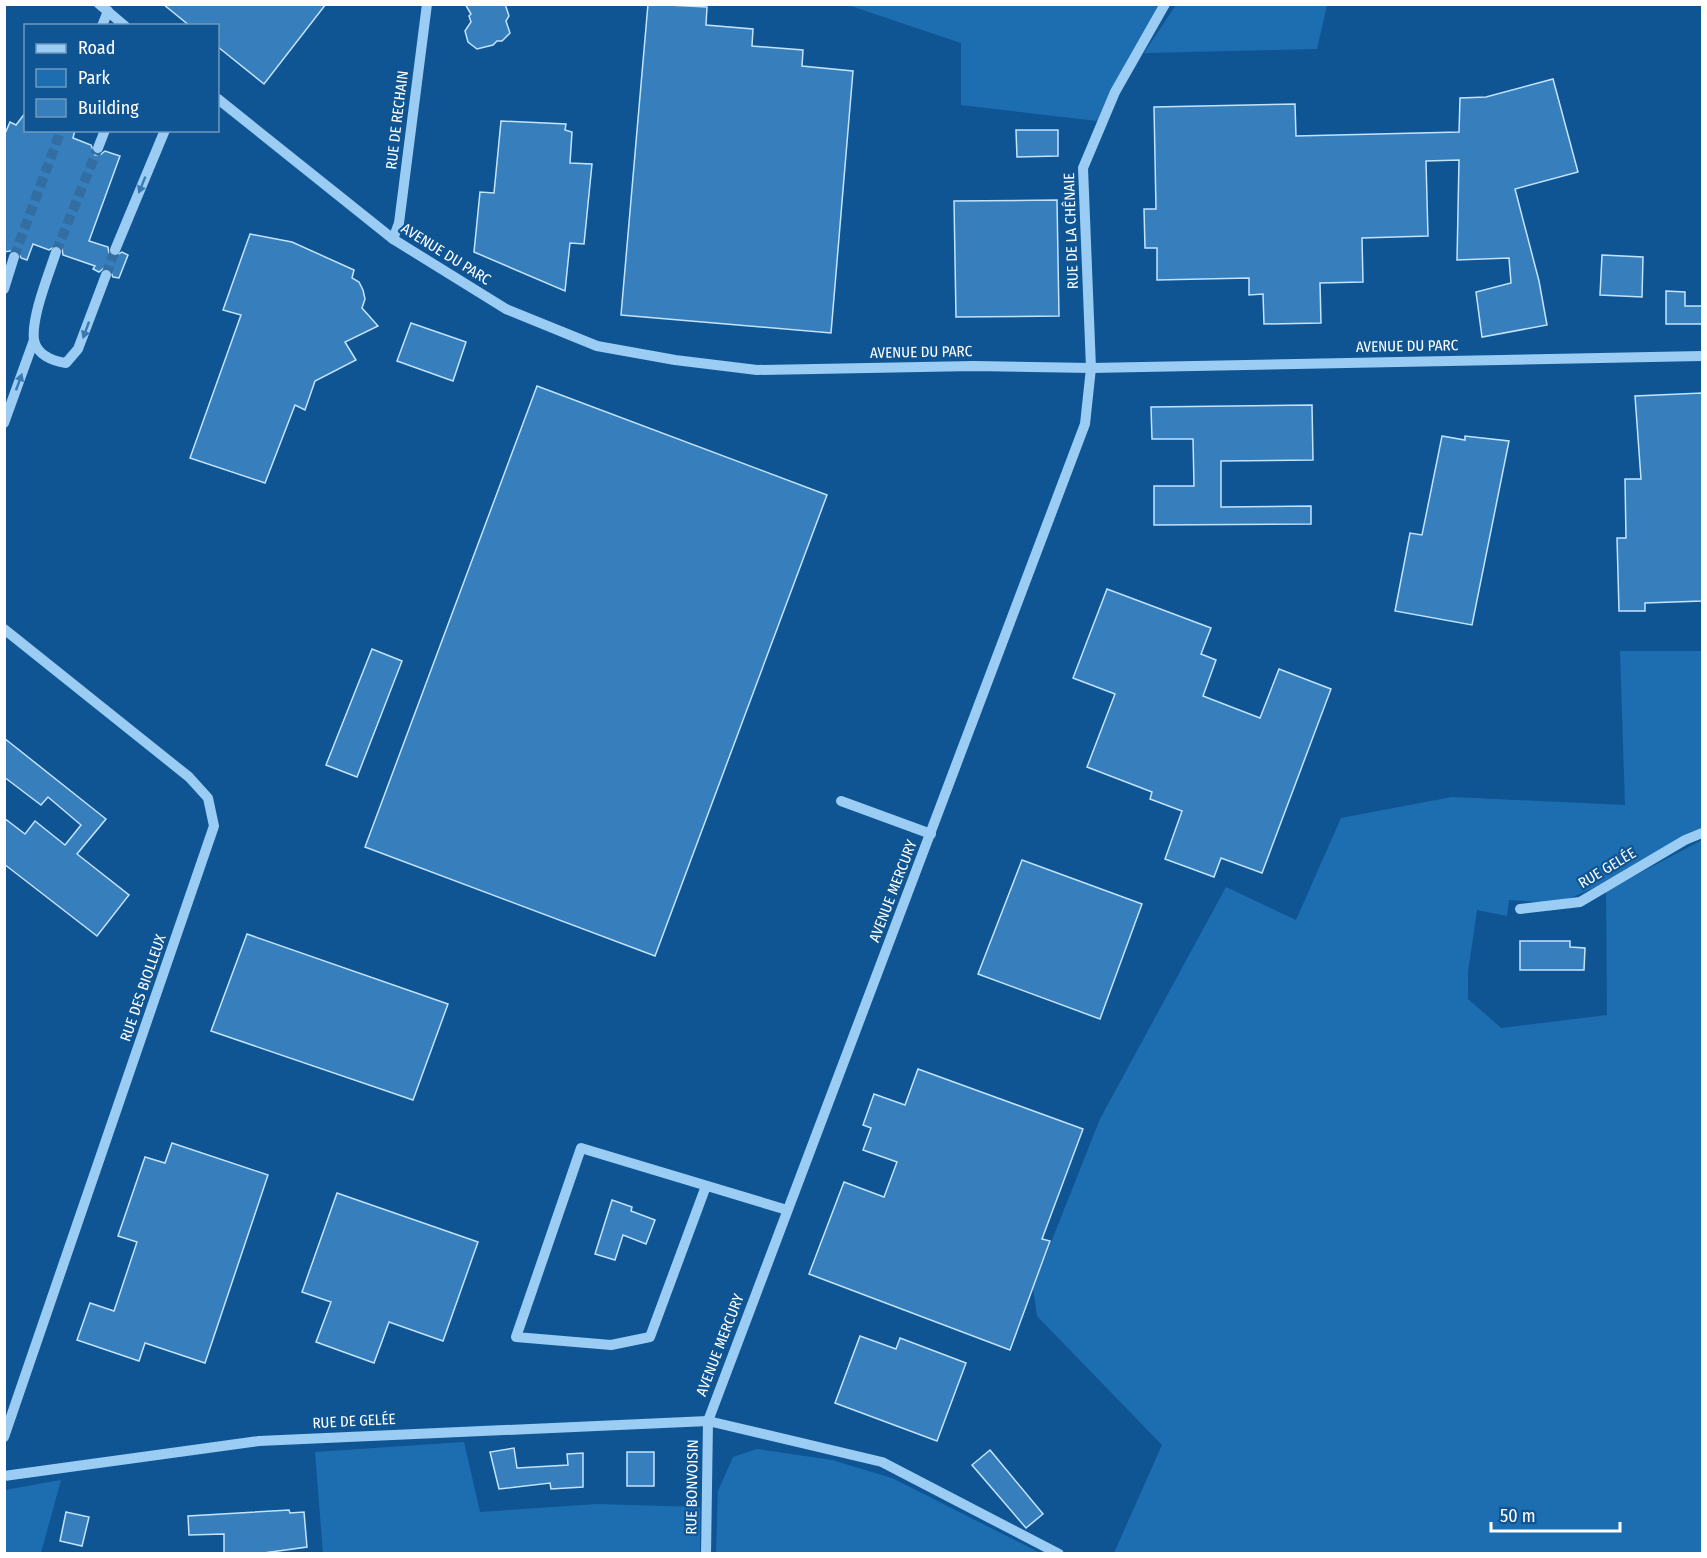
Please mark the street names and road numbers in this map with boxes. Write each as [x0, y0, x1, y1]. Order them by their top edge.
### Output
street label: RUE DE RECHAIN [382, 70, 412, 170]
street label: RUE DE LA CHÊNAIE [1060, 172, 1082, 290]
street label: AVENUE DU PARC [398, 219, 495, 289]
street label: AVENUE DU PARC [1356, 336, 1459, 356]
street label: AVENUE DU PARC [870, 342, 973, 362]
street label: AVENUE MERCURY [865, 837, 921, 945]
street label: RUE GELÉE [1575, 844, 1639, 892]
street label: RUE DES BIOLLEUX [116, 931, 170, 1044]
street label: AVENUE MERCURY [692, 1291, 748, 1399]
street label: RUE DE GELÉE [312, 1410, 396, 1432]
street label: RUE BONVOISIN [682, 1439, 702, 1535]

